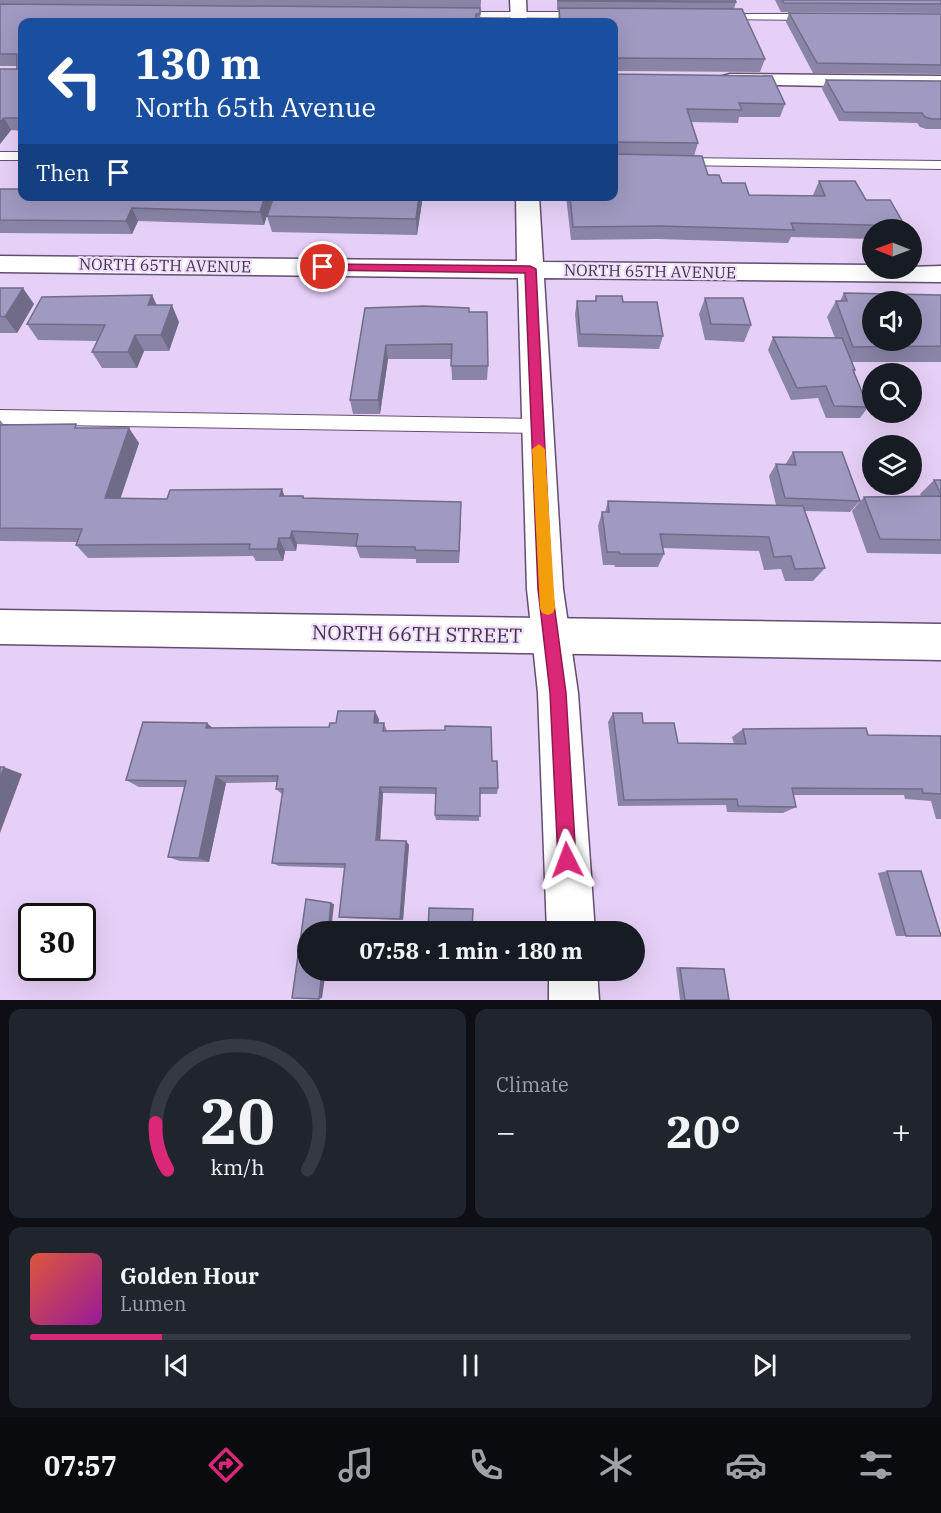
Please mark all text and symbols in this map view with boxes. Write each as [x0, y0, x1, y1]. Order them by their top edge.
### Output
text: 130 m [135, 36, 261, 91]
icon: left [36, 42, 114, 120]
text: North 65th Avenue [135, 89, 376, 124]
icon: arrive [102, 156, 135, 189]
text: Then [36, 158, 90, 187]
north arrow [862, 219, 922, 279]
map controls [862, 219, 922, 495]
pin [297, 241, 348, 292]
icon: arrive [306, 250, 339, 283]
street label: NORTH 65TH AVENUE [79, 253, 251, 277]
street label: NORTH 65TH AVENUE [564, 259, 736, 283]
button: sound [862, 291, 922, 351]
button: search [862, 363, 922, 423]
button: layers [862, 435, 922, 495]
street label: NORTH 66TH STREET [312, 618, 522, 649]
position arrow [535, 828, 599, 892]
speed limit sign: 30 [18, 903, 96, 981]
text: 07:58 · 1 min · 180 m [359, 936, 583, 965]
text: Climate [496, 1071, 569, 1098]
text: 20 [200, 1080, 275, 1161]
text: 20° [666, 1102, 741, 1160]
text: − [496, 1110, 516, 1153]
text: + [891, 1110, 911, 1153]
text: km/h [210, 1154, 265, 1182]
text: Golden Hour [120, 1261, 259, 1290]
text: Lumen [120, 1290, 187, 1317]
icon: previous [160, 1349, 193, 1382]
icon: pause [454, 1349, 487, 1382]
icon: next [748, 1349, 781, 1382]
icon: directions [205, 1444, 247, 1486]
icon: music [335, 1444, 377, 1486]
icon: phone [465, 1444, 507, 1486]
icon: climate [595, 1444, 637, 1486]
icon: car [725, 1444, 767, 1486]
icon: filters [855, 1444, 897, 1486]
text: 07:57 [44, 1448, 117, 1483]

